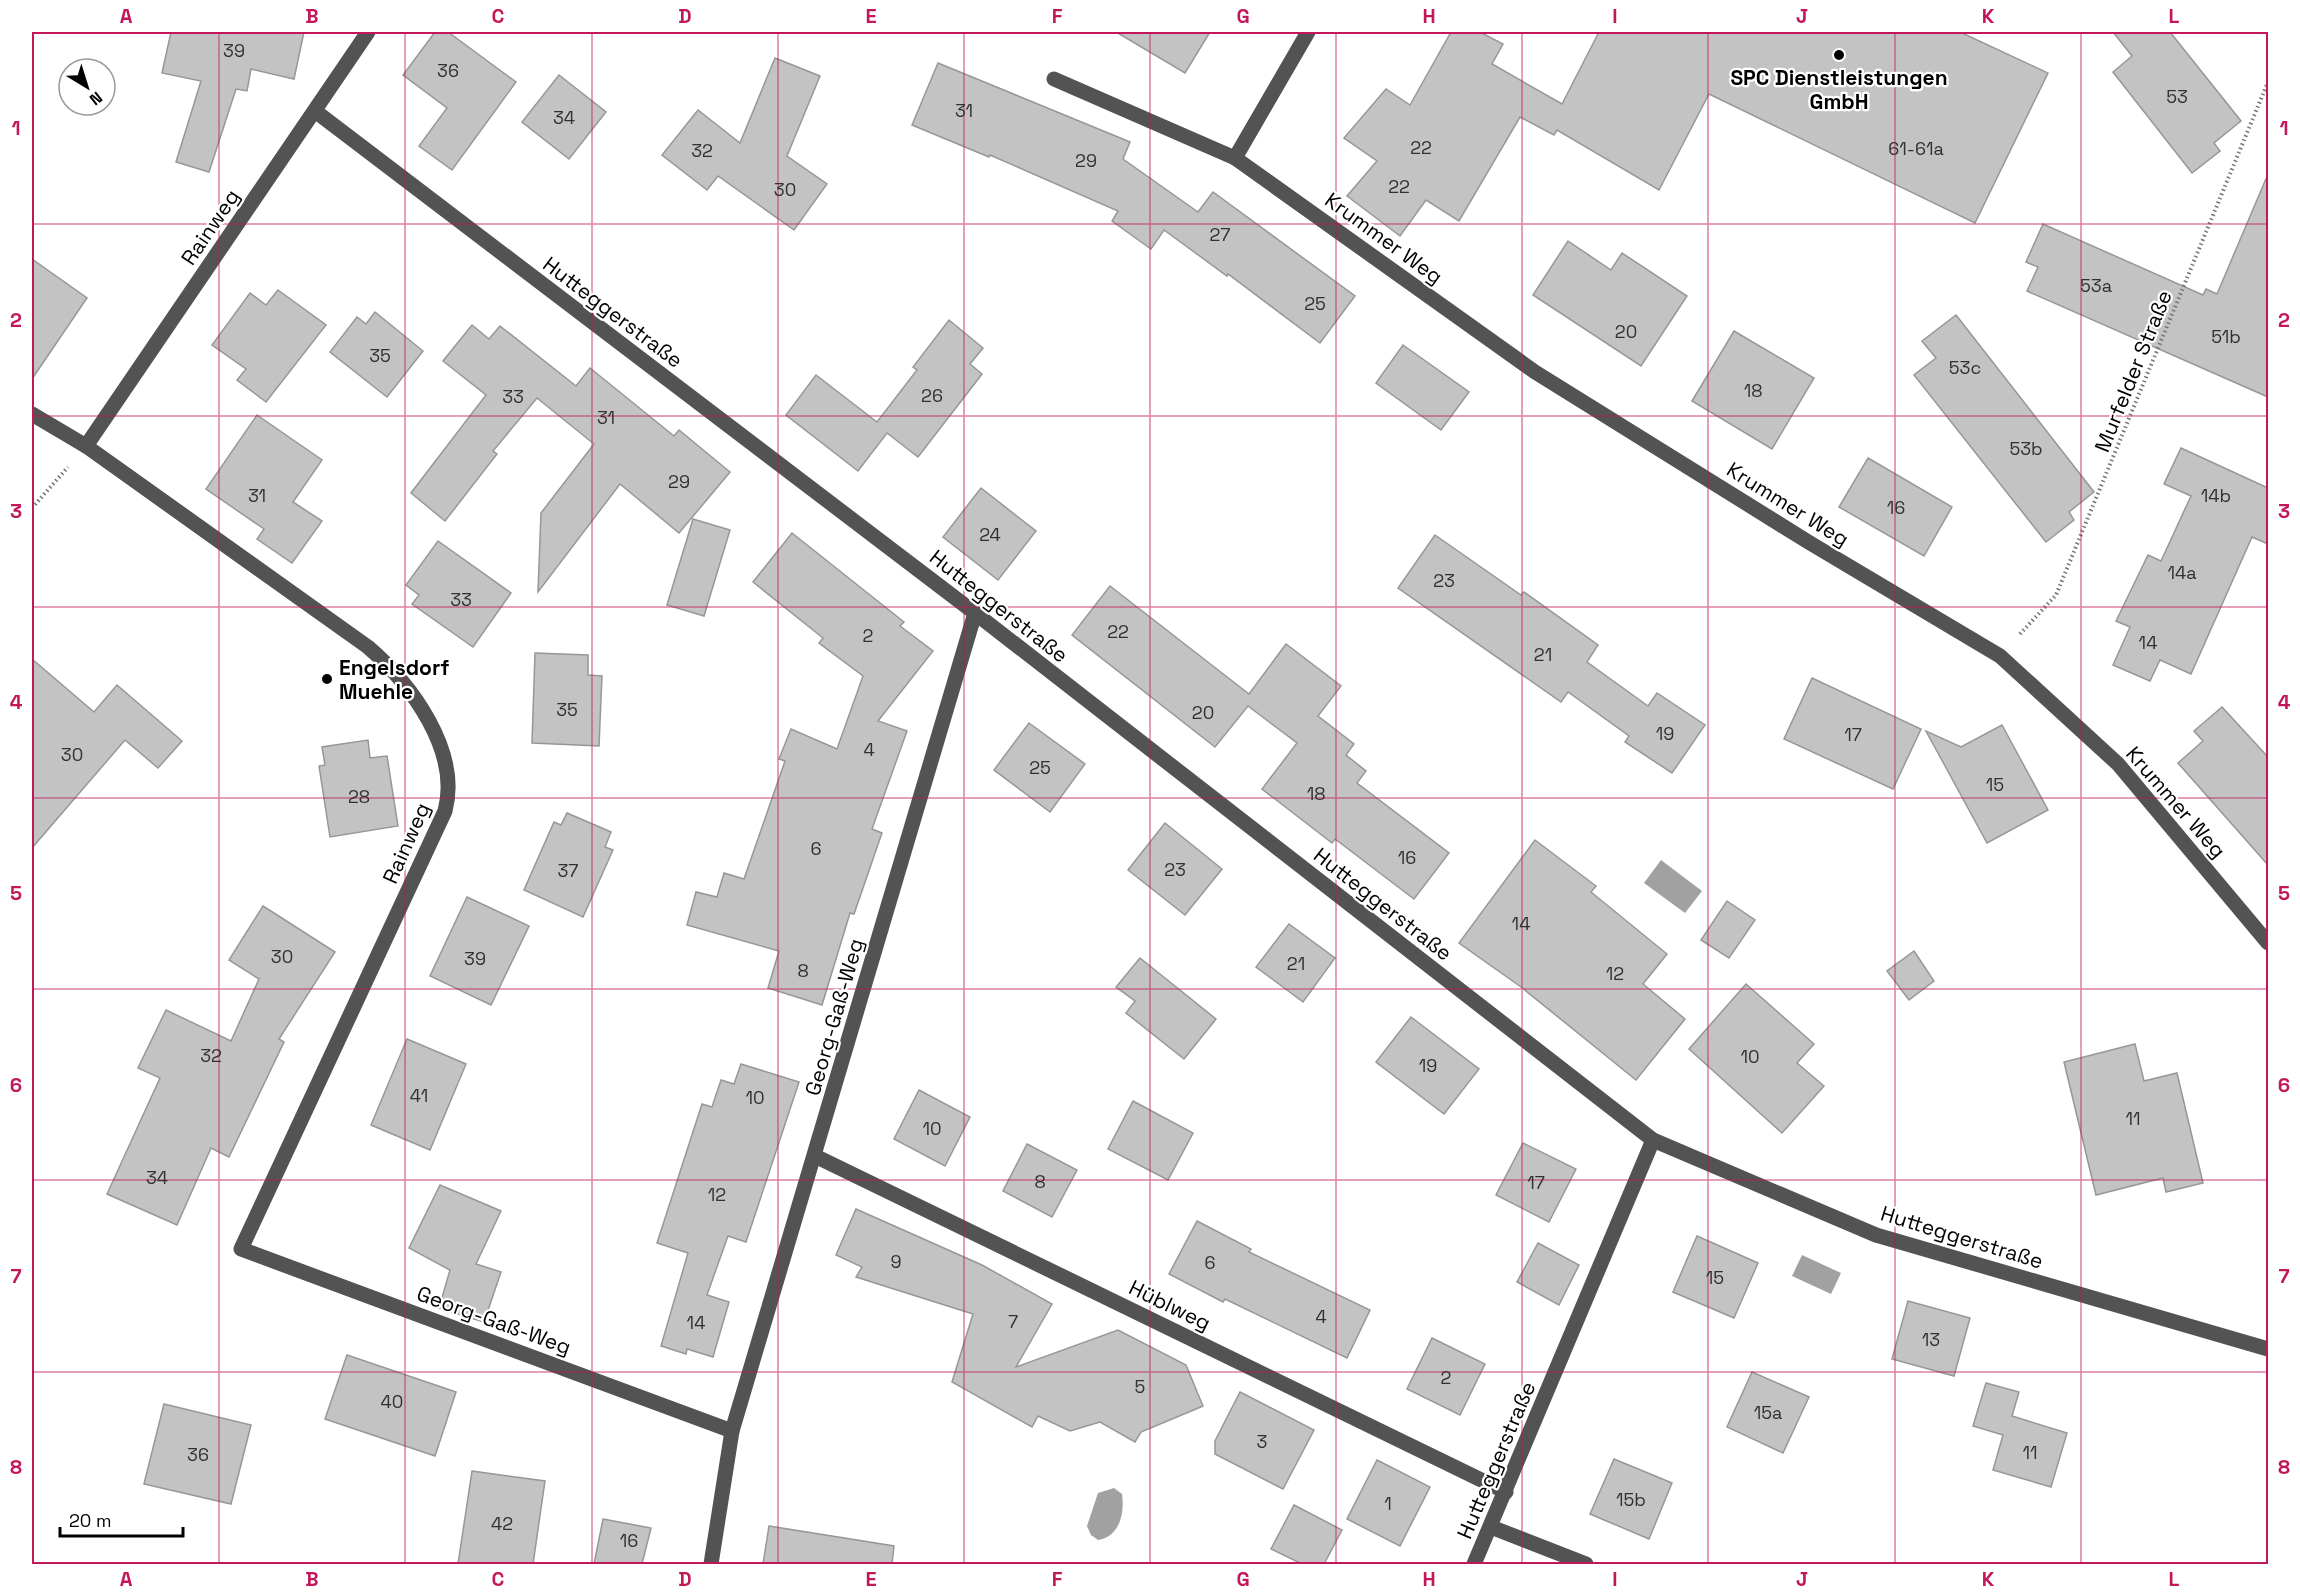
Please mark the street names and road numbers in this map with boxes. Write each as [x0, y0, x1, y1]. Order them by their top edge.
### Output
street label: Rainweg [175, 184, 245, 270]
street label: Krummer Weg [1320, 186, 1448, 290]
street label: Hutteggerstraße [538, 251, 688, 373]
street label: Murfelder Straße [2088, 286, 2178, 456]
street label: Krummer Weg [1722, 456, 1854, 552]
street label: Hutteggerstraße [924, 544, 1074, 668]
street label: Krummer Weg [2120, 741, 2232, 863]
street label: Rainweg [376, 798, 436, 888]
street label: Hutteggerstraße [1308, 842, 1458, 966]
street label: Georg-Gaß-Weg [799, 935, 869, 1099]
street label: Hutteggerstraße [1878, 1199, 2046, 1275]
street label: Hüblweg [1125, 1274, 1215, 1336]
street label: Georg-Gaß-Weg [413, 1280, 575, 1360]
street label: Hutteggerstraße [1451, 1377, 1541, 1543]

